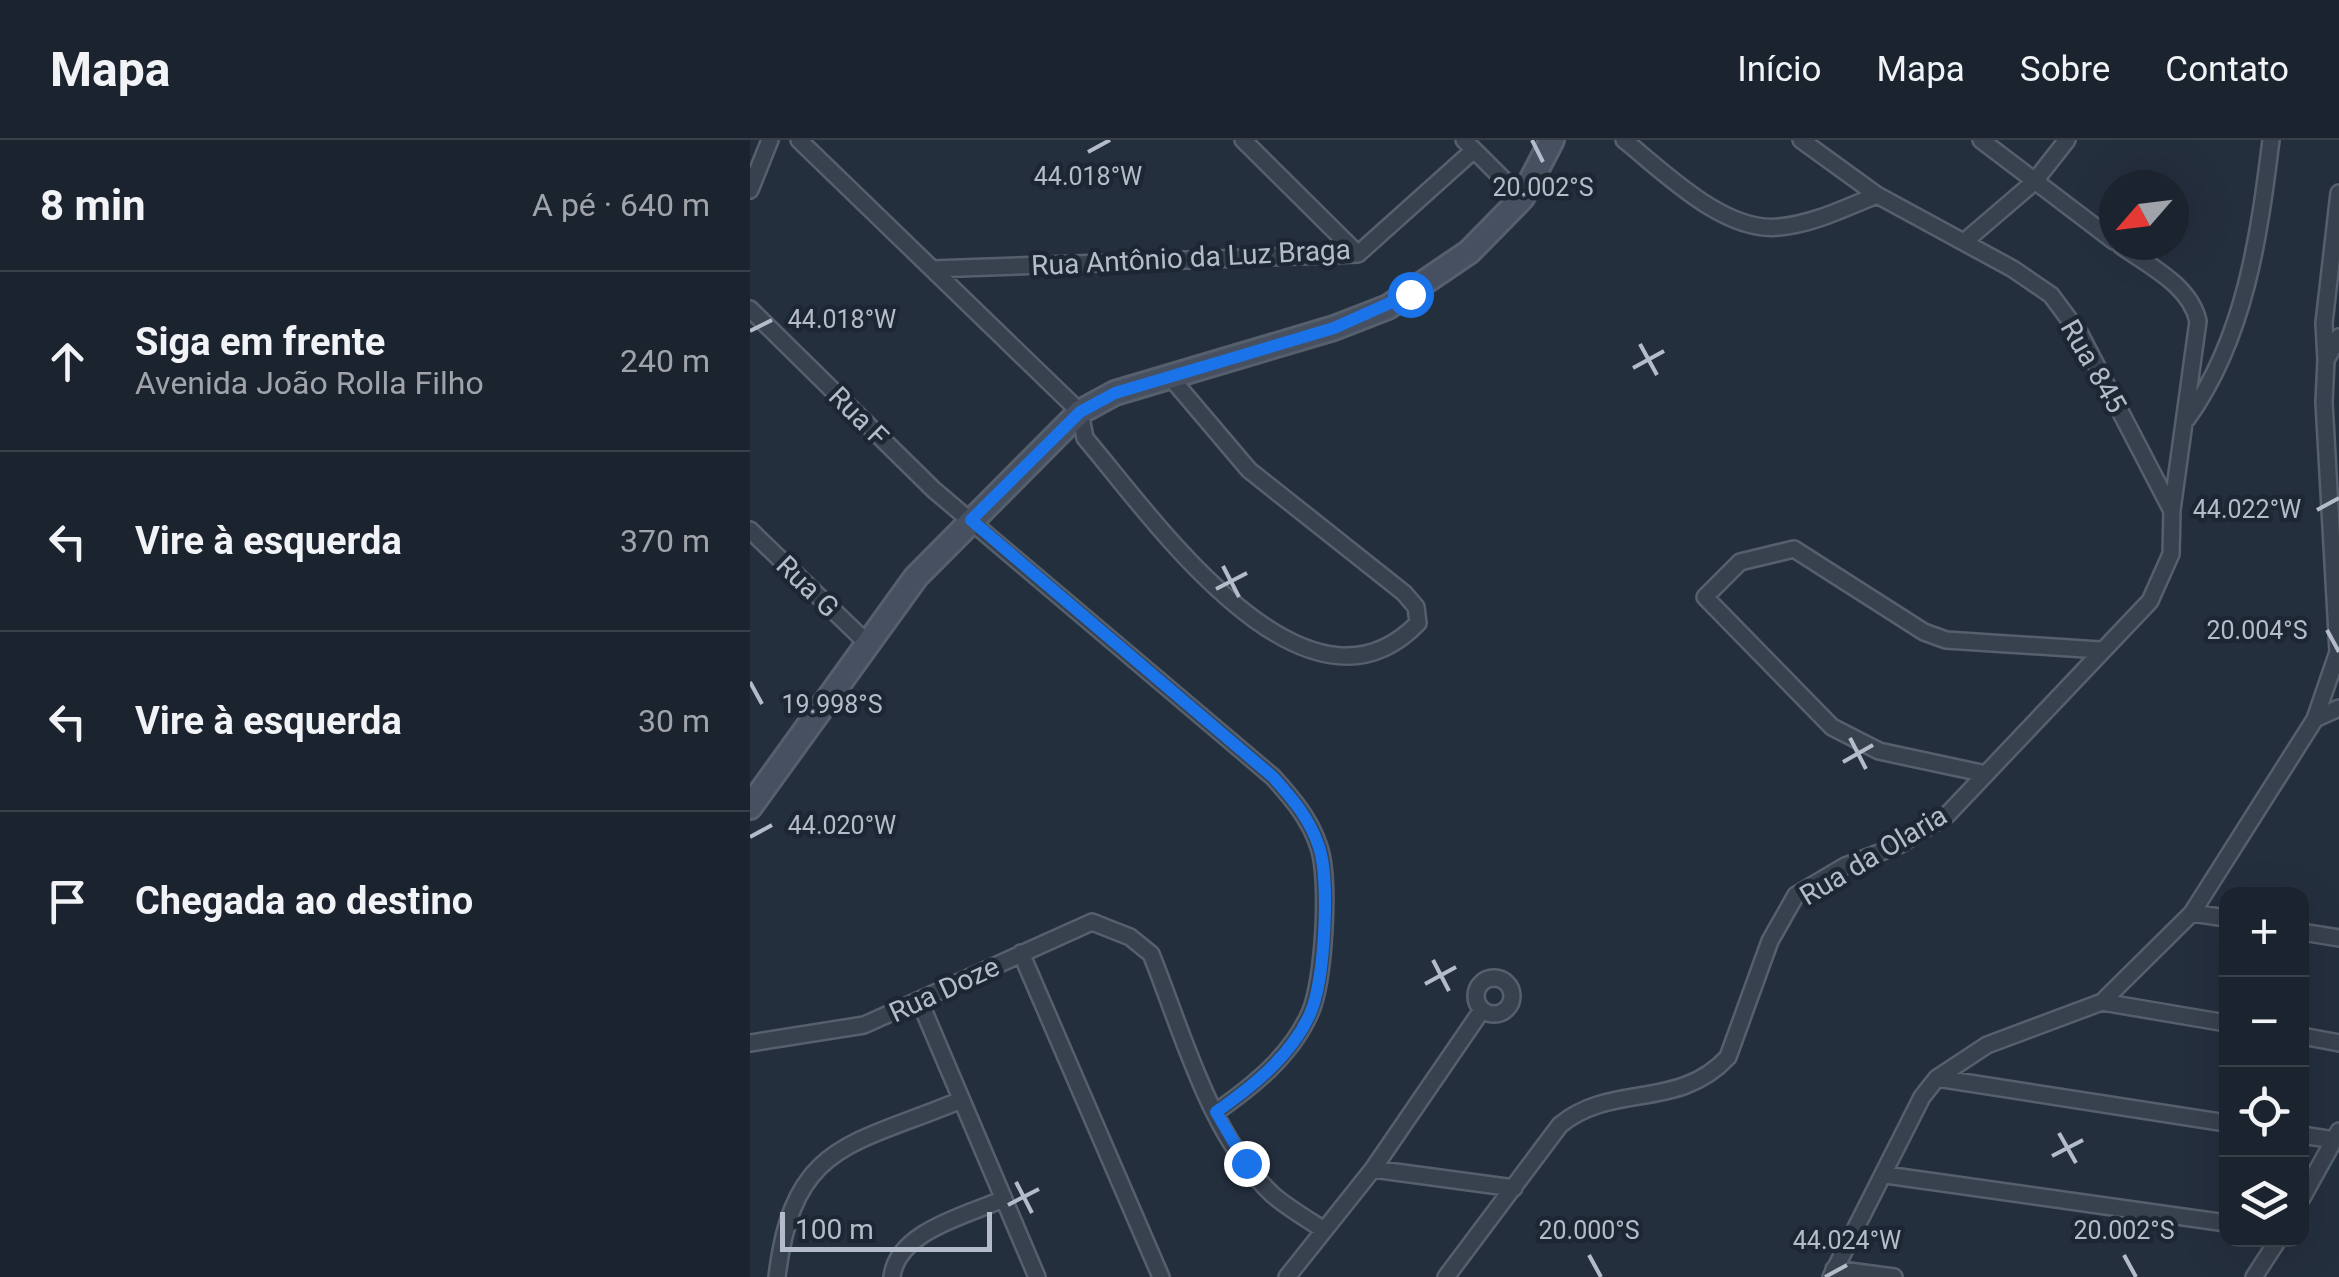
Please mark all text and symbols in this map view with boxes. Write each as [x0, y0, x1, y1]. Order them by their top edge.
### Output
text: Mapa [50, 41, 170, 98]
text: Início [1737, 49, 1822, 90]
text: Mapa [1877, 49, 1965, 90]
text: Sobre [2020, 49, 2110, 90]
text: Contato [2165, 49, 2289, 90]
text: 44.018°W [1034, 162, 1142, 191]
north arrow [2099, 170, 2189, 260]
text: 20.002°S [1492, 173, 1594, 202]
text: 8 min [40, 181, 146, 230]
text: A pé · 640 m [532, 186, 710, 224]
street label: Rua Antônio da Luz Braga [1030, 233, 1352, 282]
route start [1388, 272, 1434, 318]
text: 44.018°W [788, 305, 896, 334]
street label: Rua 845 [2054, 314, 2133, 419]
text: Siga em frente [135, 320, 385, 364]
icon: ahead [40, 334, 95, 389]
text: 240 m [620, 342, 710, 380]
text: Avenida João Rolla Filho [135, 364, 484, 402]
street label: Rua F [822, 380, 895, 453]
text: 44.022°W [2193, 495, 2301, 524]
icon: left [40, 514, 95, 569]
text: Vire à esquerda [135, 519, 402, 563]
text: 370 m [620, 522, 710, 560]
street label: Rua G [770, 549, 846, 624]
text: 20.004°S [2206, 616, 2308, 645]
text: 19.998°S [781, 690, 883, 719]
icon: left [40, 694, 95, 749]
text: Vire à esquerda [135, 699, 402, 743]
text: 30 m [638, 702, 710, 740]
street label: Rua da Olaria [1794, 799, 1953, 912]
text: 44.020°W [788, 811, 896, 840]
icon: arrive [40, 874, 95, 929]
text: Chegada ao destino [135, 879, 473, 923]
map controls [2219, 887, 2309, 1247]
button: + [2219, 887, 2309, 977]
street label: Rua Doze [884, 950, 1004, 1029]
button: − [2219, 977, 2309, 1067]
button: locate [2219, 1067, 2309, 1157]
route end [1224, 1141, 1270, 1187]
button: layers [2219, 1157, 2309, 1247]
scale bar [780, 1207, 992, 1252]
text: 100 m [795, 1213, 874, 1246]
text: 20.000°S [1538, 1216, 1640, 1245]
text: 20.002°S [2073, 1216, 2175, 1245]
text: 44.024°W [1793, 1226, 1901, 1255]

